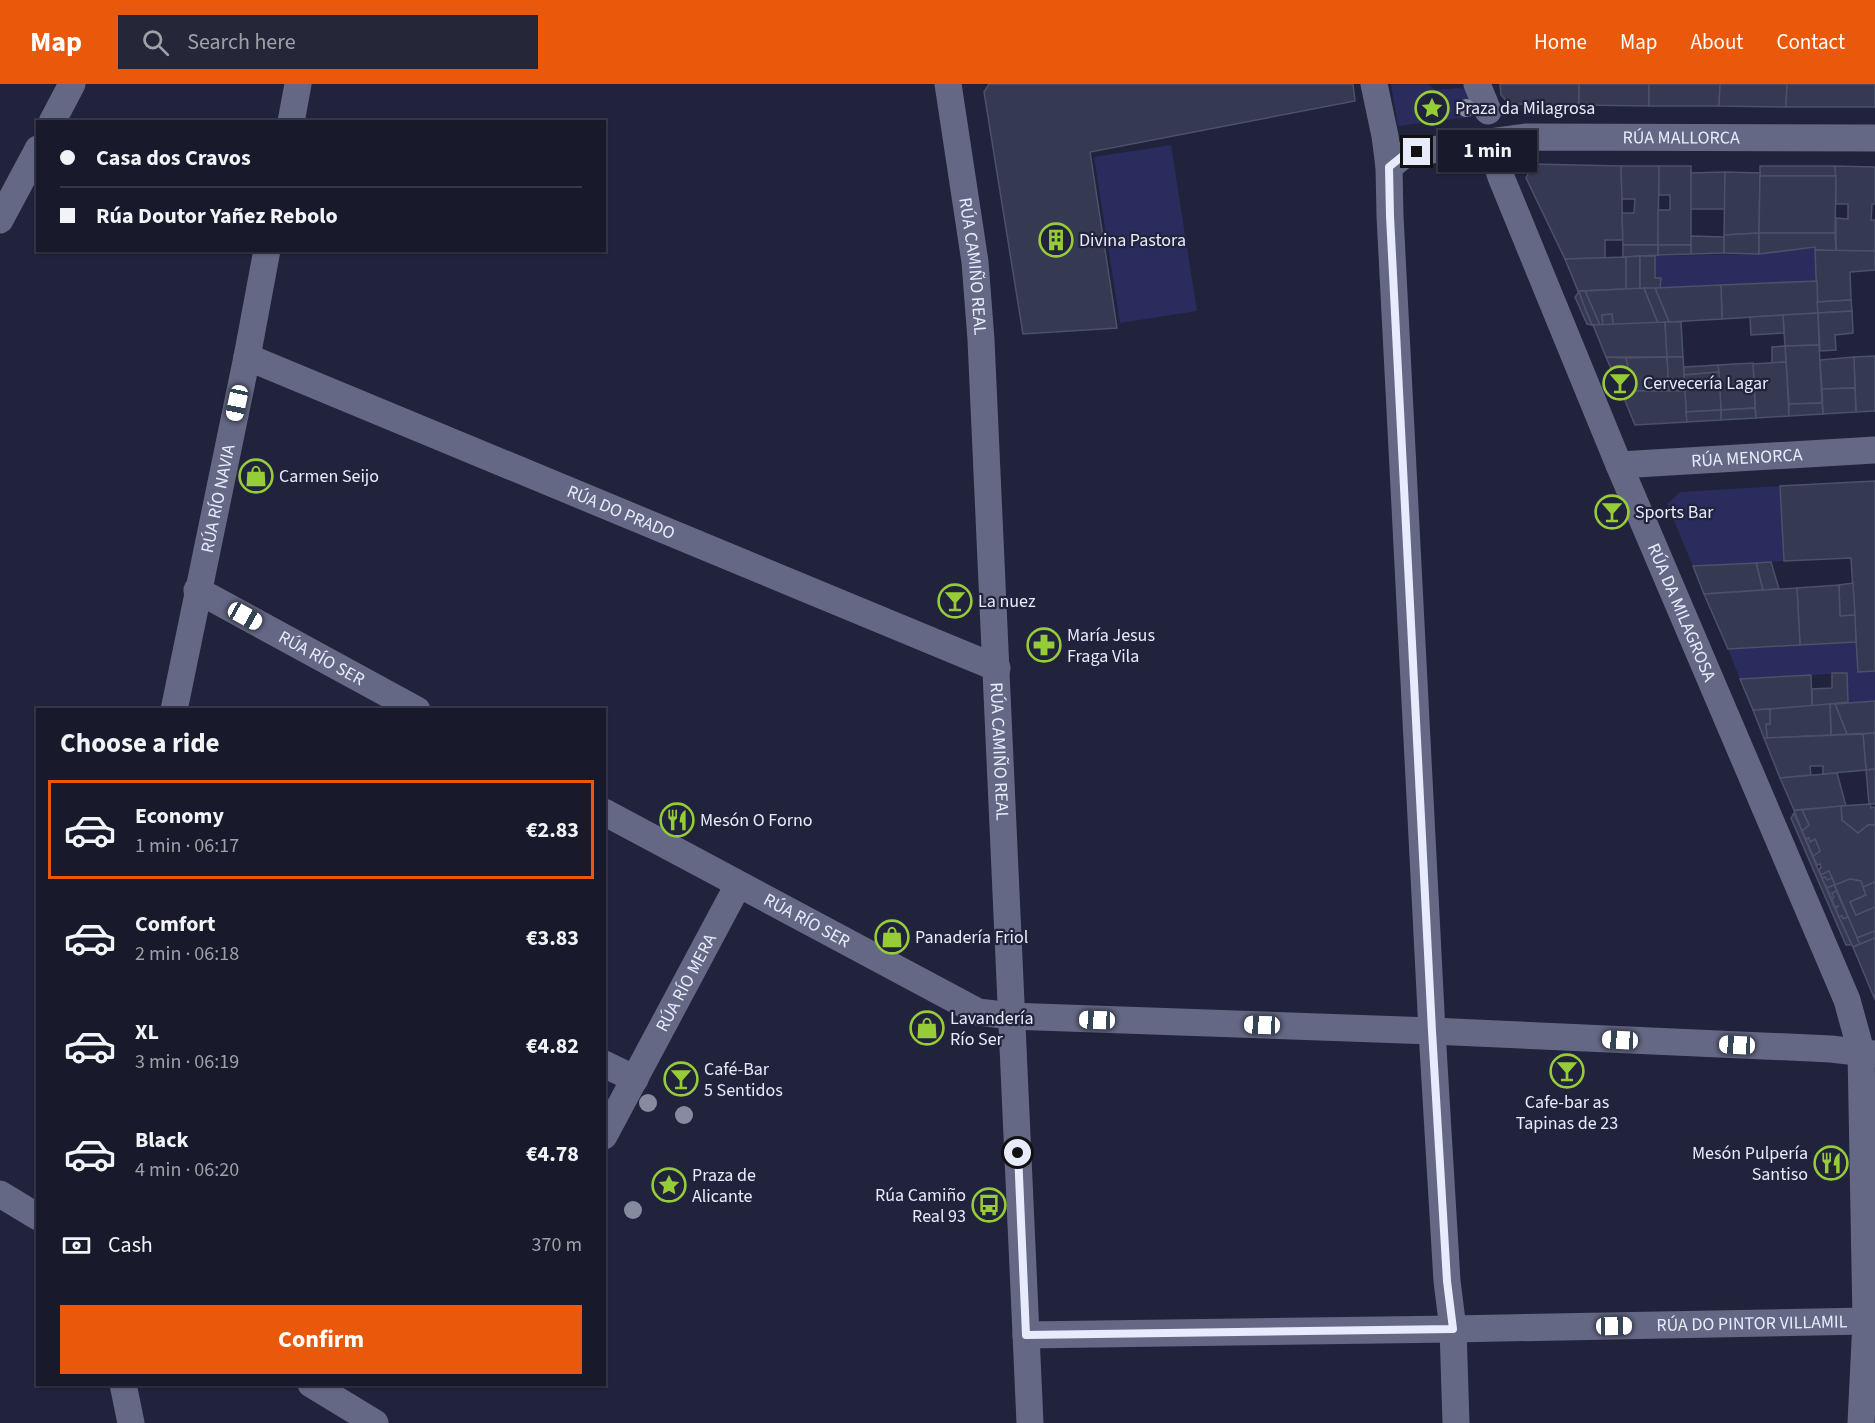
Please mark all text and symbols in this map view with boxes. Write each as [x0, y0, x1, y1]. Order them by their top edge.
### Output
search box [118, 15, 538, 69]
text: Map [30, 22, 82, 62]
icon: search [139, 26, 172, 59]
text: Search here [187, 26, 296, 58]
text: Home [1534, 27, 1587, 57]
text: Map [1620, 27, 1658, 57]
text: About [1691, 27, 1743, 57]
text: Contact [1776, 27, 1845, 57]
place icon: Praza da Milagrosa [1414, 90, 1450, 126]
place label: Praza da Milagrosa [1455, 96, 1595, 121]
street label: RÚA MALLORCA [1623, 125, 1740, 150]
callout: 1 min [1438, 131, 1537, 173]
text: 1 min [1463, 137, 1512, 165]
route end [1403, 138, 1430, 165]
text: Casa dos Cravos [96, 142, 251, 174]
street label: RÚA CAMIÑO REAL [953, 196, 993, 336]
text: Rúa Doutor Yañez Rebolo [96, 200, 338, 232]
building icon: Divina Pastora [1038, 222, 1074, 258]
place label: Divina Pastora [1079, 228, 1186, 253]
bar icon: Cervecería Lagar [1602, 365, 1638, 401]
place label: Cervecería Lagar [1643, 371, 1769, 396]
car [224, 384, 250, 422]
street label: RÚA RÍO NAVIA [194, 442, 241, 555]
street label: RÚA MENORCA [1690, 442, 1803, 473]
shop icon: Carmen Seijo [238, 458, 274, 494]
place label: Carmen Seijo [279, 464, 379, 489]
street label: RÚA DO PRADO [563, 479, 679, 546]
bar icon: Sports Bar [1594, 494, 1630, 530]
place label: Sports Bar [1635, 500, 1714, 525]
street label: RÚA DA MILAGROSA [1641, 539, 1722, 686]
bar icon: La nuez [937, 583, 973, 619]
place label: La nuez [978, 589, 1036, 614]
car [225, 599, 265, 633]
place label: María Jesus Fraga Vila [1067, 623, 1155, 669]
street label: RÚA RÍO SER [274, 624, 369, 692]
pharmacy icon: María Jesus Fraga Vila [1026, 627, 1062, 663]
street label: RÚA CAMIÑO REAL [984, 682, 1015, 821]
text: Choose a ride [60, 724, 220, 763]
text: Economy [135, 800, 224, 832]
restaurant icon: Mesón O Forno [659, 802, 695, 838]
icon: car [63, 803, 117, 857]
place label: Mesón O Forno [700, 808, 813, 833]
text: €2.83 [526, 814, 579, 846]
text: 1 min · 06:17 [135, 832, 239, 860]
street label: RÚA RÍO SER [759, 887, 855, 954]
text: Comfort [135, 908, 216, 940]
icon: car [63, 911, 117, 965]
shop icon: Panadería Friol [874, 919, 910, 955]
text: €3.83 [526, 922, 579, 954]
place label: Panadería Friol [915, 925, 1028, 950]
street label: RÚA RÍO MERA [649, 929, 723, 1036]
text: 2 min · 06:18 [135, 940, 239, 968]
place label: Lavandería Río Ser [950, 1006, 1033, 1052]
shop icon: Lavandería Río Ser [909, 1010, 945, 1046]
car [1079, 1010, 1115, 1030]
car [1244, 1015, 1280, 1035]
text: XL [135, 1016, 159, 1048]
icon: car [63, 1019, 117, 1073]
text: €4.82 [526, 1030, 579, 1062]
car [1602, 1030, 1638, 1050]
car [1719, 1035, 1755, 1055]
text: 3 min · 06:19 [135, 1048, 239, 1076]
bar icon: Cafe-bar as Tapinas de 23 [1549, 1053, 1585, 1089]
place label: Café-Bar 5 Sentidos [704, 1057, 783, 1103]
bar icon: Café-Bar 5 Sentidos [663, 1061, 699, 1097]
place label: Cafe-bar as Tapinas de 23 [1516, 1090, 1618, 1136]
text: Black [135, 1124, 189, 1156]
icon: car [63, 1127, 117, 1181]
text: €4.78 [526, 1138, 579, 1170]
route start [1004, 1139, 1031, 1166]
place label: Mesón Pulpería Santiso [1692, 1141, 1808, 1187]
restaurant icon: Mesón Pulpería Santiso [1813, 1145, 1849, 1181]
text: 4 min · 06:20 [135, 1156, 239, 1184]
place label: Praza de Alicante [692, 1163, 756, 1209]
place icon: Praza de Alicante [651, 1167, 687, 1203]
place label: Rúa Camiño Real 93 [875, 1183, 966, 1229]
bus stop icon: Rúa Camiño Real 93 [971, 1187, 1007, 1223]
icon: cash [60, 1229, 93, 1262]
text: Cash [108, 1229, 153, 1261]
text: 370 m [532, 1231, 582, 1259]
button: Confirm [60, 1305, 582, 1374]
street label: RÚA DO PINTOR VILLAMIL [1656, 1309, 1848, 1338]
car [1596, 1317, 1632, 1335]

